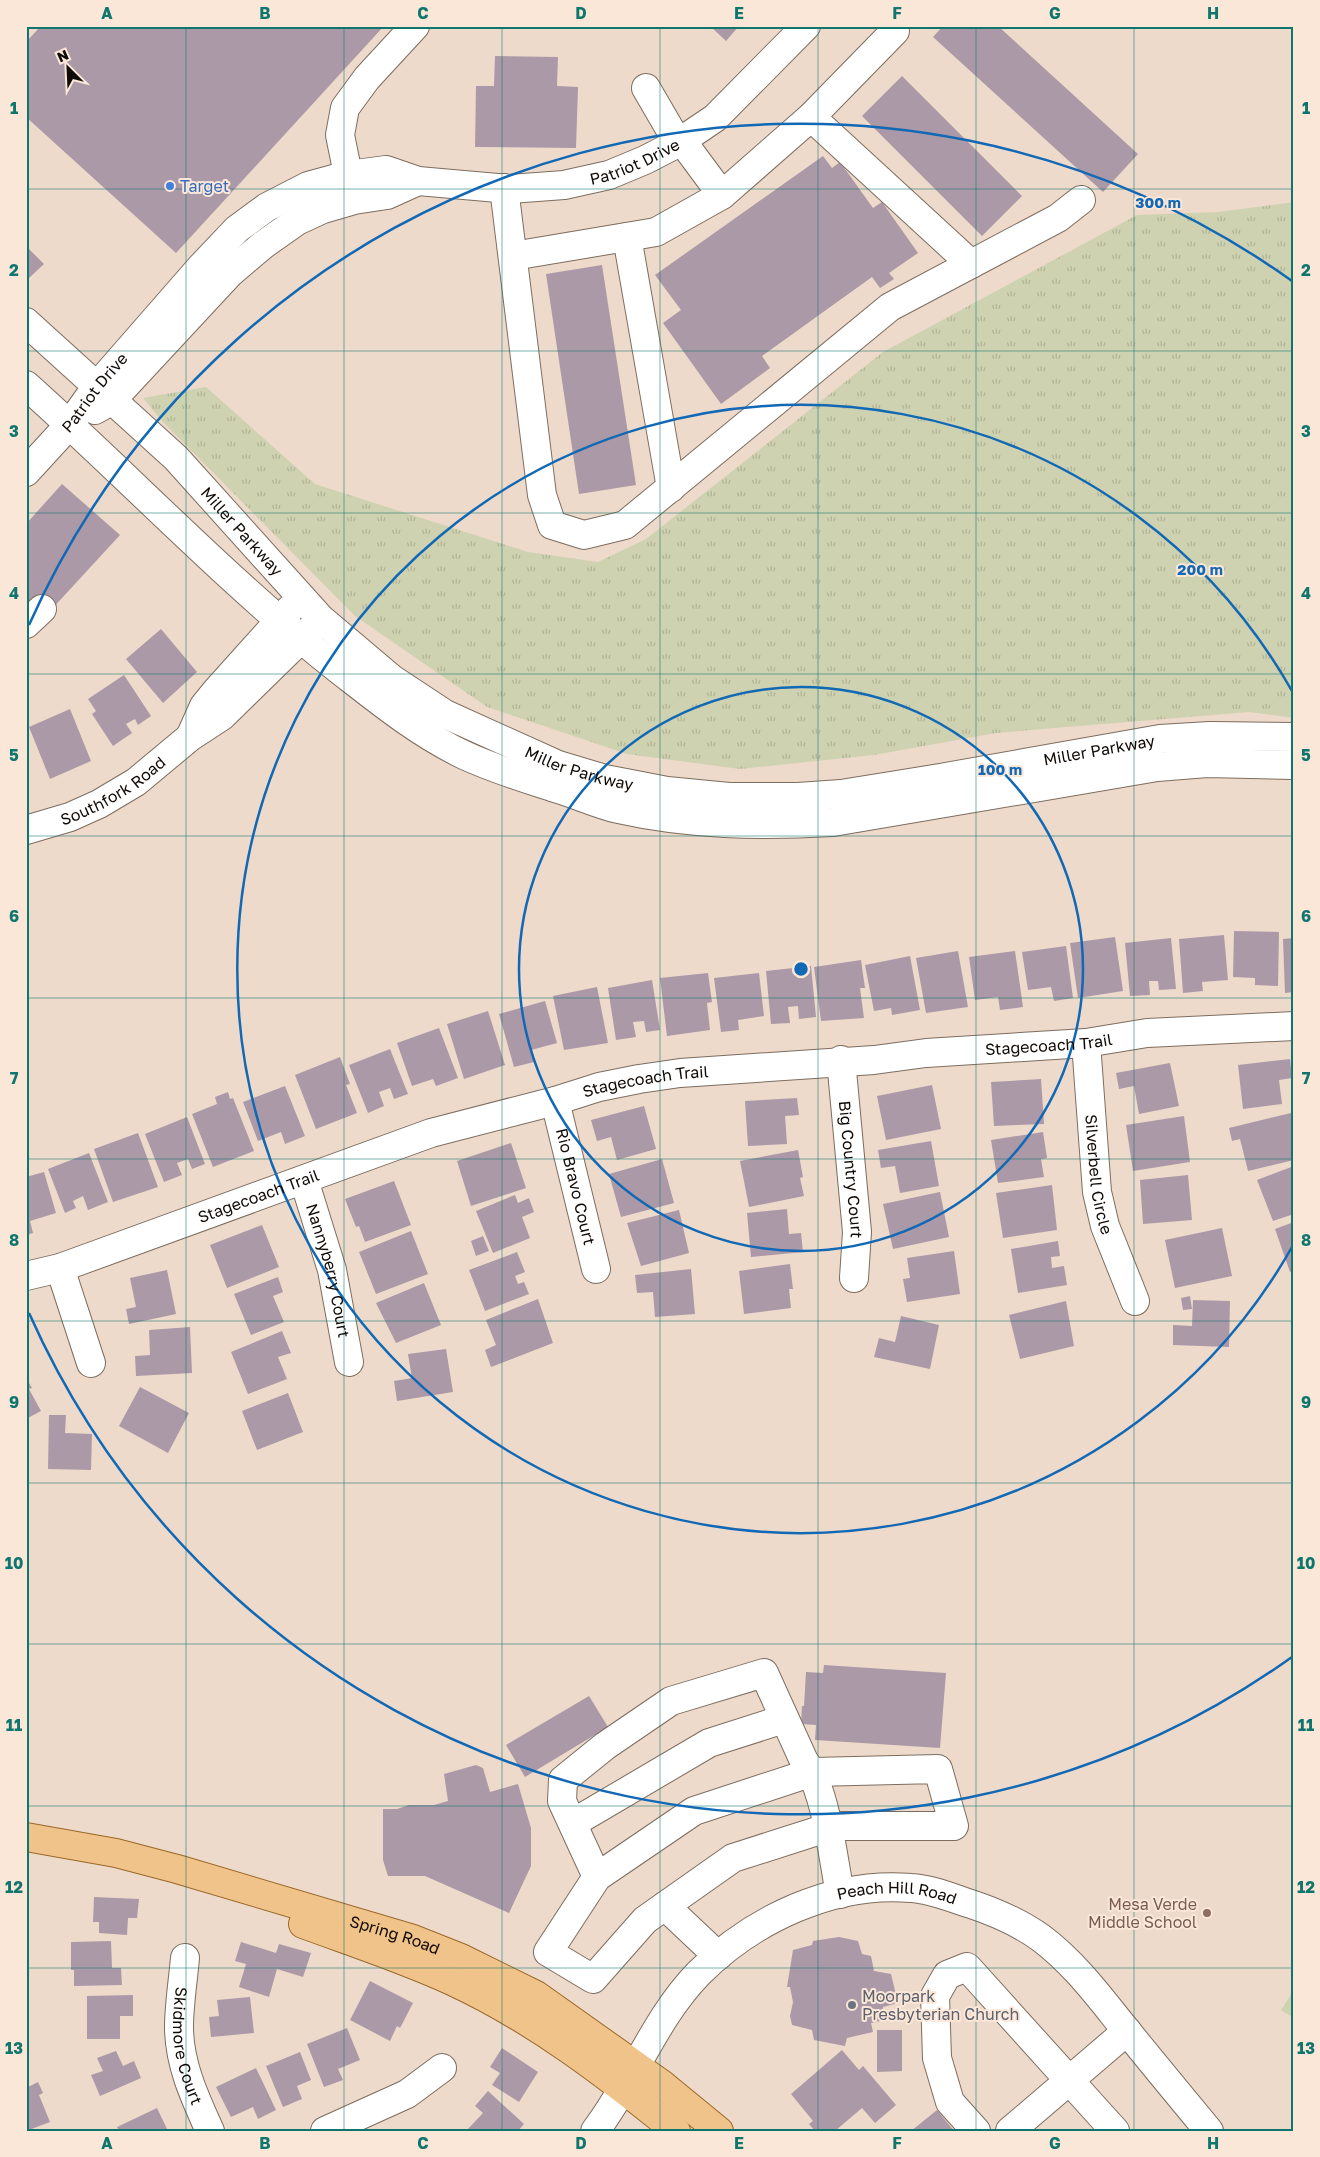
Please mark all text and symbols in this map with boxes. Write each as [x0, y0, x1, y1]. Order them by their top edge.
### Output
text: A [101, 3, 113, 23]
text: B [259, 3, 271, 23]
text: C [417, 3, 429, 23]
text: D [575, 3, 587, 23]
text: E [734, 3, 744, 23]
text: F [892, 3, 902, 23]
text: G [1049, 3, 1061, 23]
text: H [1207, 3, 1219, 23]
north arrow [42, 42, 92, 92]
text: N [54, 46, 71, 66]
text: 1 [10, 98, 18, 118]
text: 1 [1302, 98, 1310, 118]
street label: Patriot Drive [588, 134, 683, 189]
place label: Target [180, 176, 229, 196]
marker: Target [164, 180, 176, 192]
text: 300 m [1135, 193, 1181, 211]
text: 2 [9, 260, 19, 280]
text: 2 [1301, 260, 1311, 280]
street label: Patriot Drive [57, 348, 132, 437]
text: 3 [9, 421, 19, 441]
text: 3 [1301, 421, 1311, 441]
street label: Miller Parkway [197, 483, 287, 580]
text: 200 m [1177, 560, 1223, 578]
text: 4 [9, 583, 19, 603]
text: 4 [1301, 583, 1311, 603]
street label: Miller Parkway [1042, 730, 1156, 770]
street label: Miller Parkway [522, 741, 635, 794]
text: 5 [9, 745, 19, 765]
text: 5 [1301, 745, 1311, 765]
street label: Southfork Road [58, 752, 169, 829]
text: 100 m [978, 760, 1022, 778]
text: 6 [9, 906, 19, 926]
text: 6 [1301, 906, 1311, 926]
centre of rings [792, 960, 810, 978]
street label: Stagecoach Trail [984, 1029, 1114, 1059]
street label: Stagecoach Trail [580, 1061, 709, 1102]
text: 7 [10, 1068, 19, 1088]
text: 7 [1302, 1068, 1311, 1088]
street label: Big Country Court [835, 1100, 867, 1239]
street label: Silverbell Circle [1081, 1113, 1117, 1237]
street label: Rio Bravo Court [552, 1126, 600, 1247]
street label: Stagecoach Trail [195, 1165, 322, 1227]
street label: Nannyberry Court [302, 1201, 354, 1339]
text: 8 [9, 1230, 19, 1250]
text: 8 [1301, 1230, 1311, 1250]
text: 9 [9, 1392, 19, 1412]
text: 9 [1301, 1392, 1311, 1412]
text: 10 [5, 1553, 23, 1573]
text: 10 [1297, 1553, 1315, 1573]
text: 11 [6, 1715, 22, 1735]
text: 11 [1298, 1715, 1314, 1735]
text: 12 [5, 1877, 23, 1897]
street label: Peach Hill Road [835, 1877, 960, 1909]
text: 12 [1297, 1877, 1315, 1897]
place label: Mesa Verde Middle School [1088, 1894, 1197, 1932]
marker: Mesa Verde Middle School [1201, 1907, 1213, 1919]
street label: Spring Road [347, 1911, 443, 1959]
street label: Skidmore Court [169, 1986, 207, 2108]
place label: Moorpark Presbyterian Church [862, 1986, 1019, 2024]
marker: Moorpark Presbyterian Church [846, 1999, 858, 2011]
text: 13 [5, 2038, 23, 2058]
text: 13 [1297, 2038, 1315, 2058]
text: A [101, 2133, 113, 2153]
text: B [259, 2133, 271, 2153]
text: C [417, 2133, 429, 2153]
text: D [575, 2133, 587, 2153]
text: E [734, 2133, 744, 2153]
text: F [892, 2133, 902, 2153]
text: G [1049, 2133, 1061, 2153]
text: H [1207, 2133, 1219, 2153]

